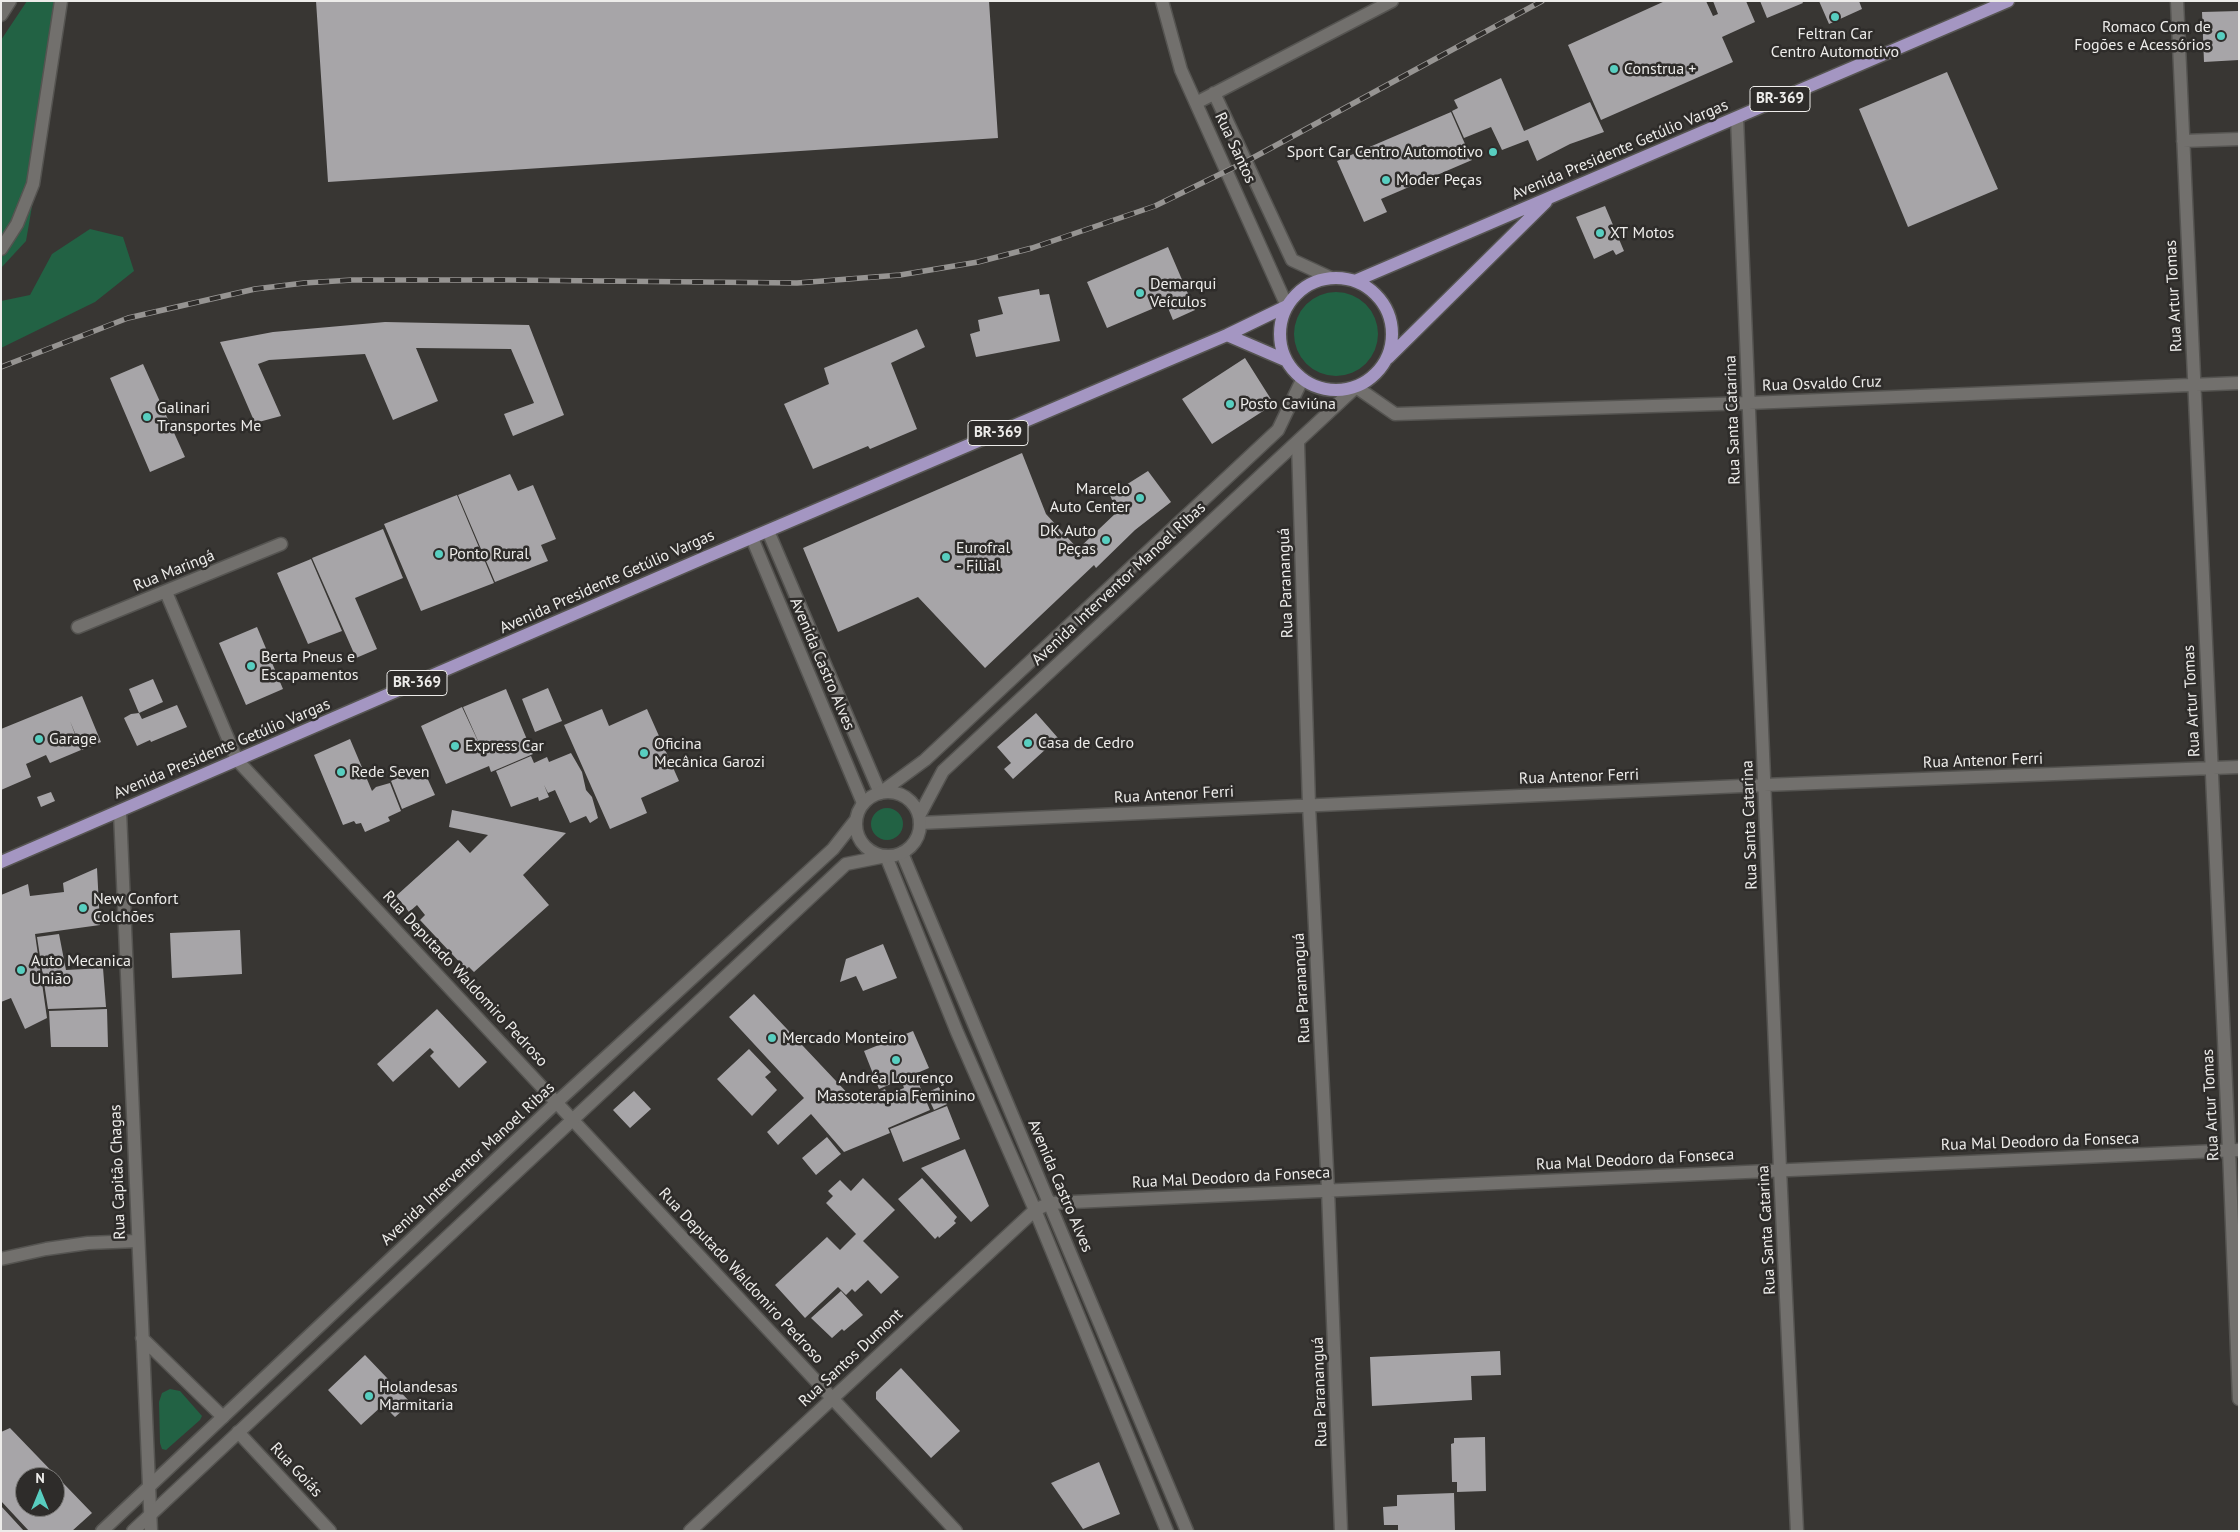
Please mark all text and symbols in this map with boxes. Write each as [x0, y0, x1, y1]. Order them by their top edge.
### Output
marker: Feltran Car Centro Automotivo [1829, 11, 1841, 23]
place label: Romaco Com de Fogões e Acessórios [2074, 17, 2211, 55]
place label: Feltran Car Centro Automotivo [1771, 24, 1899, 62]
marker: Romaco Com de Fogões e Acessórios [2215, 30, 2227, 42]
place label: Construa + [1624, 59, 1696, 79]
marker: Construa + [1608, 63, 1620, 75]
road number: BR-369 [1750, 86, 1810, 112]
street label: Avenida Presidente Getúlio Vargas [1509, 96, 1731, 204]
street label: Rua Santos [1210, 110, 1260, 186]
place label: Sport Car Centro Automotivo [1287, 142, 1483, 162]
marker: Sport Car Centro Automotivo [1487, 146, 1499, 158]
place label: Moder Peças [1396, 170, 1482, 190]
marker: Moder Peças [1380, 174, 1392, 186]
place label: XT Motos [1610, 223, 1674, 243]
marker: XT Motos [1594, 227, 1606, 239]
street label: Rua Artur Tomas [2161, 239, 2187, 353]
place label: Demarqui Veículos [1150, 274, 1216, 312]
marker: Demarqui Veículos [1134, 287, 1146, 299]
street label: Rua Santa Catarina [1721, 355, 1745, 485]
street label: Rua Osvaldo Cruz [1762, 372, 1882, 396]
place label: Posto Caviúna [1240, 394, 1336, 414]
place label: Galinari Transportes Me [157, 398, 261, 436]
marker: Posto Caviúna [1224, 398, 1236, 410]
marker: Galinari Transportes Me [141, 411, 153, 423]
road number: BR-369 [968, 420, 1028, 446]
place label: Marcelo Auto Center [1050, 479, 1130, 517]
marker: Marcelo Auto Center [1134, 492, 1146, 504]
street label: Avenida Interventor Manoel Ribas [1028, 498, 1210, 670]
place label: DK Auto Peças [1040, 521, 1096, 559]
street label: Avenida Presidente Getúlio Vargas [497, 526, 717, 638]
street label: Rua Parananguá [1274, 527, 1298, 639]
marker: DK Auto Peças [1100, 534, 1112, 546]
place label: Eurofral - Filial [956, 538, 1010, 576]
place label: Ponto Rural [449, 544, 529, 564]
street label: Rua Maringá [131, 546, 217, 596]
marker: Ponto Rural [433, 548, 445, 560]
marker: Eurofral - Filial [940, 551, 952, 563]
street label: Avenida Castro Alves [785, 595, 859, 733]
street label: Rua Artur Tomas [2179, 644, 2205, 758]
place label: Berta Pneus e Escapamentos [261, 647, 358, 685]
marker: Berta Pneus e Escapamentos [245, 660, 257, 672]
road number: BR-369 [387, 670, 447, 696]
street label: Avenida Presidente Getúlio Vargas [111, 695, 333, 803]
place label: Garage [49, 729, 97, 749]
marker: Garage [33, 733, 45, 745]
place label: Casa de Cedro [1038, 733, 1134, 753]
place label: Oficina Mecânica Garozi [654, 734, 765, 772]
place label: Express Car [465, 736, 544, 756]
marker: Casa de Cedro [1022, 737, 1034, 749]
marker: Express Car [449, 740, 461, 752]
marker: Oficina Mecânica Garozi [638, 747, 650, 759]
street label: Rua Antenor Ferri [1923, 749, 2043, 773]
street label: Rua Santa Catarina [1738, 760, 1762, 890]
place label: Rede Seven [351, 762, 430, 782]
street label: Rua Antenor Ferri [1519, 765, 1639, 789]
marker: Rede Seven [335, 766, 347, 778]
street label: Rua Antenor Ferri [1113, 782, 1235, 808]
street label: Rua Deputado Waldomiro Pedroso [378, 887, 552, 1071]
place label: New Confort Colchões [93, 889, 179, 927]
marker: New Confort Colchões [77, 902, 89, 914]
street label: Rua Parananguá [1290, 932, 1314, 1044]
place label: Auto Mecanica União [31, 951, 131, 989]
marker: Auto Mecanica União [15, 964, 27, 976]
place label: Mercado Monteiro [782, 1028, 906, 1048]
marker: Mercado Monteiro [766, 1032, 778, 1044]
street label: Rua Artur Tomas [2198, 1048, 2224, 1162]
marker: Andréa Lourenço Massoterapia Feminino [890, 1054, 902, 1066]
place label: Andréa Lourenço Massoterapia Feminino [817, 1068, 975, 1106]
street label: Avenida Interventor Manoel Ribas [377, 1078, 559, 1250]
street label: Rua Capitão Chagas [106, 1104, 130, 1240]
street label: Avenida Castro Alves [1023, 1117, 1097, 1255]
street label: Rua Mal Deodoro da Fonseca [1941, 1129, 2139, 1155]
street label: Rua Mal Deodoro da Fonseca [1535, 1145, 1735, 1175]
street label: Rua Mal Deodoro da Fonseca [1131, 1163, 1331, 1193]
street label: Rua Santa Catarina [1754, 1165, 1780, 1295]
street label: Rua Deputado Waldomiro Pedroso [654, 1184, 828, 1368]
street label: Rua Santos Dumont [795, 1305, 907, 1411]
street label: Rua Parananguá [1308, 1336, 1332, 1448]
place label: Holandesas Marmitaria [379, 1377, 458, 1415]
marker: Holandesas Marmitaria [363, 1390, 375, 1402]
street label: Rua Goiás [266, 1439, 326, 1501]
north arrow [15, 1467, 65, 1517]
text: N [35, 1469, 45, 1487]

